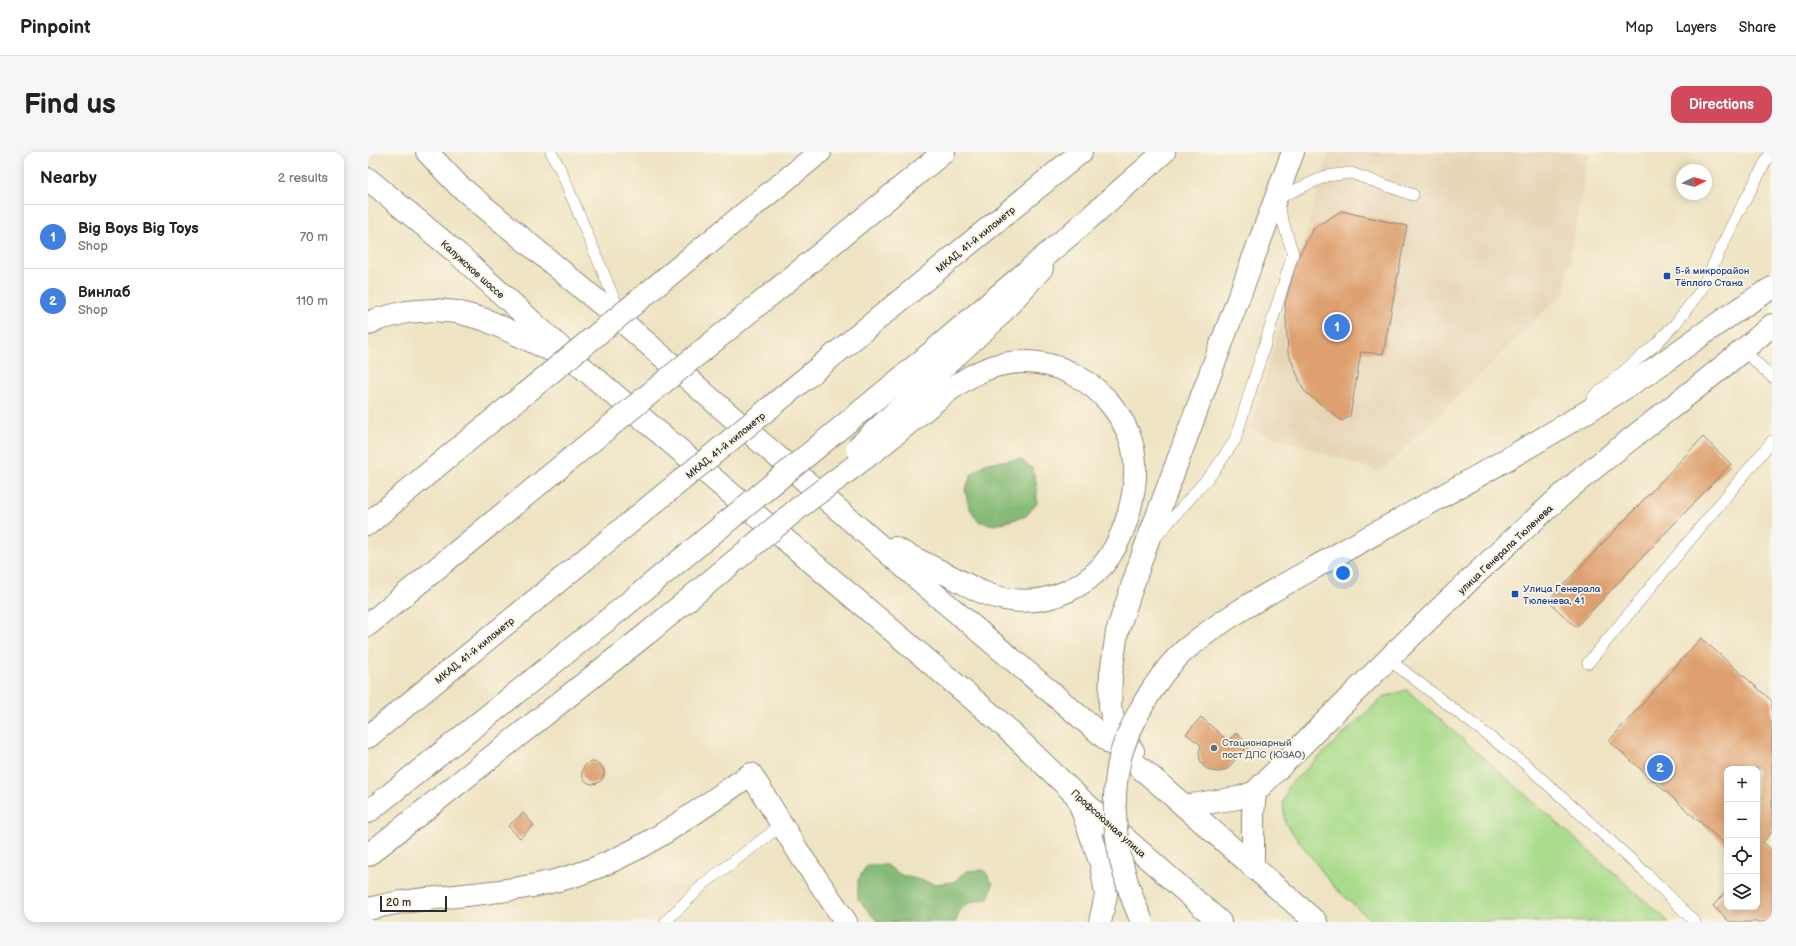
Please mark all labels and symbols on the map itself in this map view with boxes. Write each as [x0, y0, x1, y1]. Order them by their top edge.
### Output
north arrow [1676, 164, 1712, 200]
street label: МКАД, 41-й километр [933, 204, 1018, 276]
street label: Калужское шоссе [438, 238, 507, 302]
place label: 5-й микрорайон Тёплого Стана [1675, 265, 1749, 289]
marker: 5-й микрорайон Тёплого Стана [1662, 271, 1672, 281]
pin: 1 [1324, 312, 1350, 342]
street label: МКАД, 41-й километр [683, 410, 768, 482]
street label: улица Генерала Тюленева [1456, 503, 1556, 597]
your location [1333, 563, 1353, 583]
place label: Улица Генерала Тюленева, 41 [1523, 583, 1601, 607]
marker: Улица Генерала Тюленева, 41 [1510, 589, 1520, 599]
street label: МКАД, 41-й километр [432, 615, 517, 687]
place label: Стационарный пост ДПС (ЮЗАО) [1222, 737, 1306, 761]
marker: Стационарный пост ДПС (ЮЗАО) [1209, 743, 1219, 753]
pin: 2 [1647, 753, 1673, 783]
street label: Профсоюзная улица [1068, 787, 1148, 861]
scale bar [380, 894, 447, 913]

